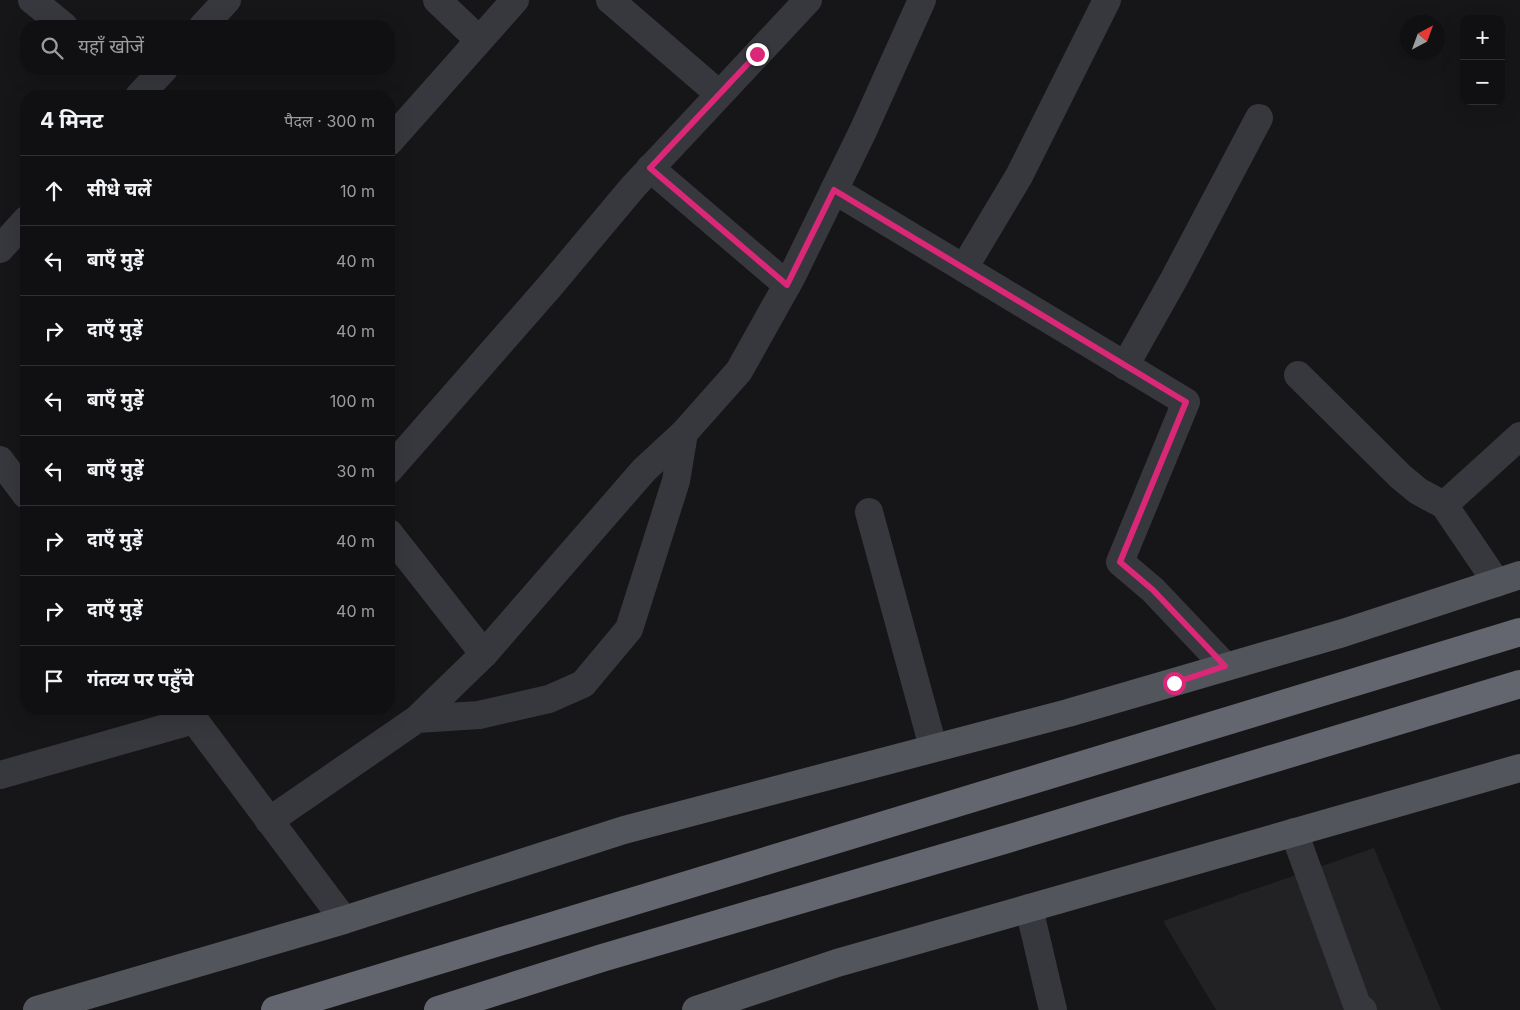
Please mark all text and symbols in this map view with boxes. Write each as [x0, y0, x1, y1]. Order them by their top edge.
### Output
north arrow [1400, 15, 1445, 60]
map controls [1460, 15, 1505, 105]
button: + [1460, 15, 1505, 60]
search box [20, 20, 395, 75]
icon: search [38, 34, 66, 62]
text: यहाँ खोजें [78, 35, 144, 58]
route end [746, 43, 769, 66]
button: − [1460, 60, 1505, 105]
text: 4 मिनट [40, 108, 103, 133]
text: पैदल · 300 m [284, 111, 375, 131]
icon: ahead [40, 177, 68, 205]
text: सीधे चलें [87, 178, 151, 201]
text: 10 m [340, 181, 375, 201]
icon: left [40, 247, 68, 275]
text: बाएँ मुड़ें [87, 248, 144, 271]
text: 40 m [336, 251, 375, 271]
icon: right [40, 317, 68, 345]
text: दाएँ मुड़ें [87, 318, 143, 341]
text: 40 m [336, 321, 375, 341]
icon: left [40, 387, 68, 415]
text: बाएँ मुड़ें [87, 388, 144, 411]
text: 100 m [330, 391, 375, 411]
icon: left [40, 457, 68, 485]
text: बाएँ मुड़ें [87, 458, 144, 481]
text: 30 m [337, 461, 375, 481]
icon: right [40, 527, 68, 555]
text: दाएँ मुड़ें [87, 528, 143, 551]
text: 40 m [336, 531, 375, 551]
icon: right [40, 597, 68, 625]
text: दाएँ मुड़ें [87, 598, 143, 621]
text: 40 m [336, 601, 375, 621]
icon: arrive [40, 667, 68, 695]
text: गंतव्य पर पहुँचे [87, 668, 194, 691]
route start [1163, 672, 1186, 695]

